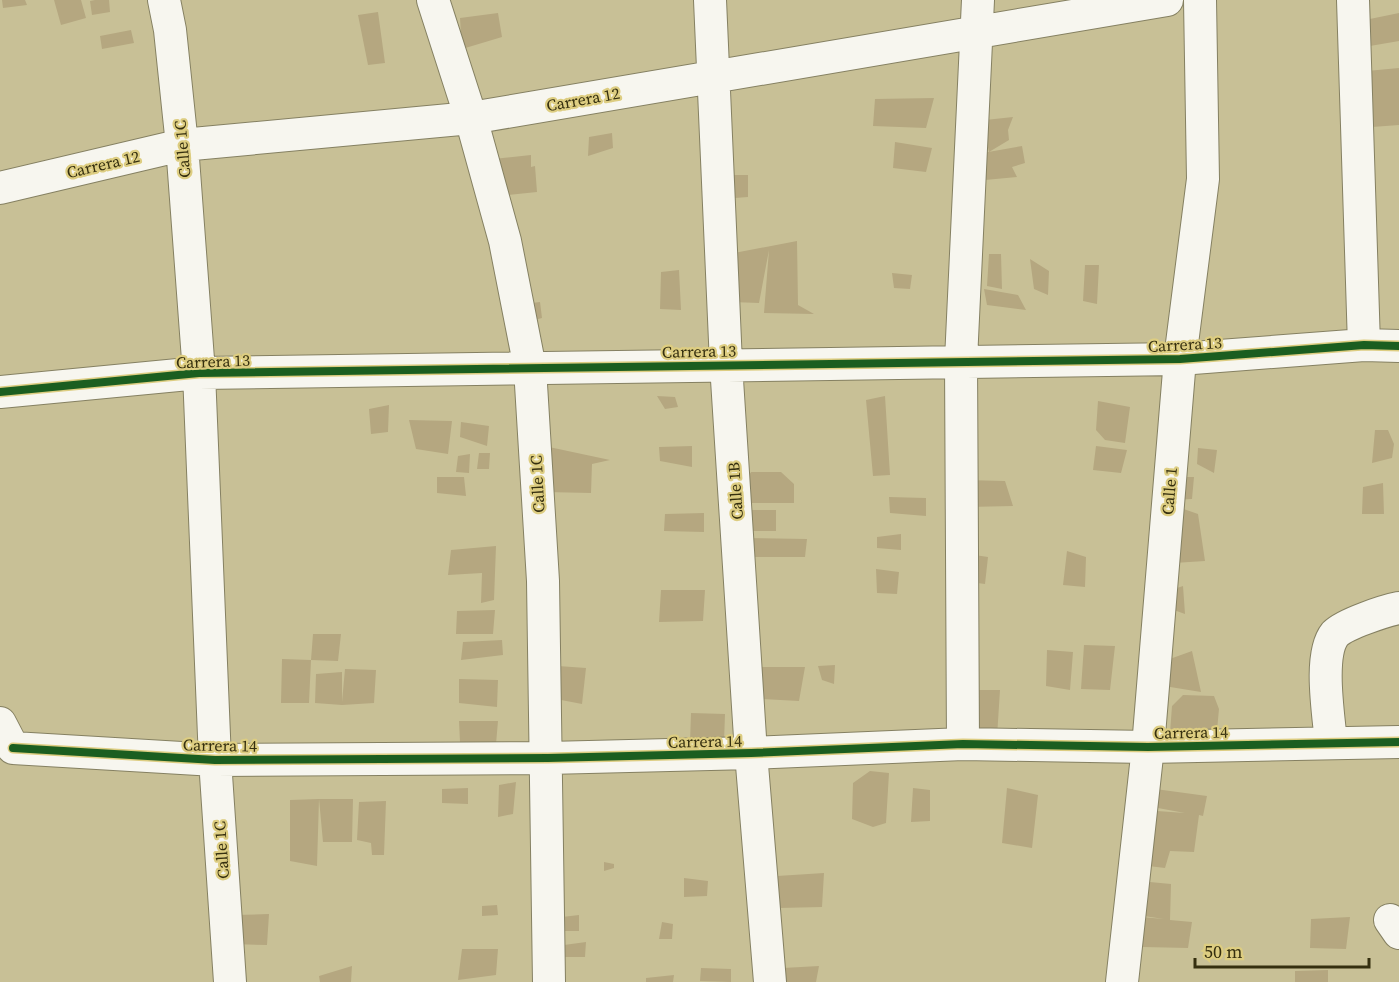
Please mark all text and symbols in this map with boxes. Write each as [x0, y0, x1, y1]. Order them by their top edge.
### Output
street label: Carrera 12 [545, 82, 621, 116]
street label: Calle 1C [169, 119, 195, 179]
street label: Carrera 12 [64, 145, 142, 183]
street label: Carrera 13 [1147, 331, 1223, 357]
street label: Carrera 13 [662, 339, 736, 363]
street label: Carrera 13 [176, 349, 250, 373]
street label: Calle 1C [525, 455, 549, 513]
street label: Calle 1B [722, 461, 748, 521]
street label: Calle 1 [1156, 466, 1182, 516]
street label: Carrera 14 [1154, 720, 1228, 744]
street label: Carrera 14 [668, 729, 742, 753]
street label: Carrera 14 [183, 733, 257, 757]
street label: Calle 1C [208, 820, 234, 880]
scale bar [1195, 931, 1369, 969]
text: 50 m [1204, 939, 1242, 964]

